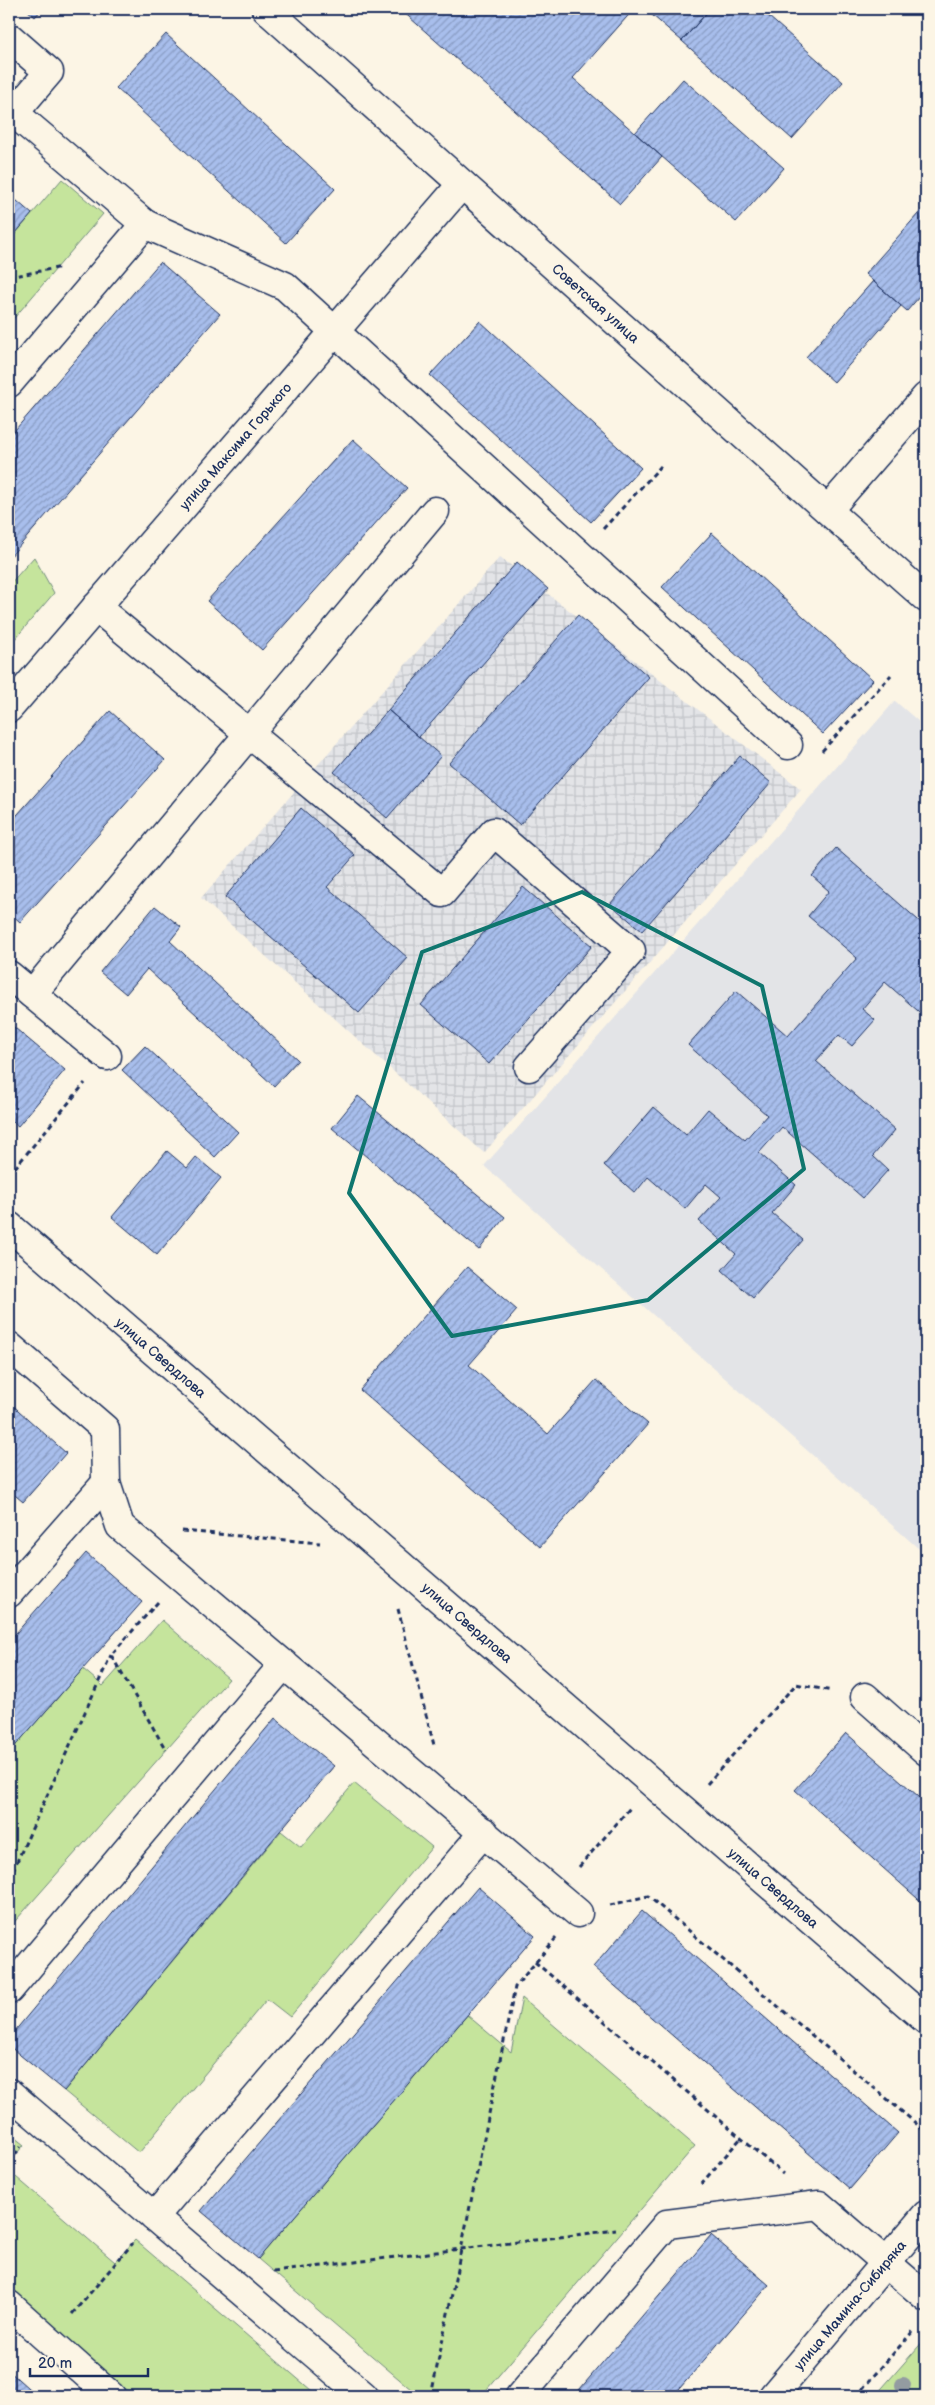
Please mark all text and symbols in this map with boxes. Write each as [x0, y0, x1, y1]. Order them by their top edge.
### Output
street label: Советская улица [549, 260, 643, 347]
street label: улица Максима Горького [176, 379, 295, 513]
street label: улица Свердлова [112, 1314, 210, 1402]
street label: улица Свердлова [418, 1579, 516, 1667]
street label: улица Свердлова [725, 1844, 823, 1932]
street label: улица Мамина-Сибиряка [790, 2236, 910, 2374]
scale bar [30, 2345, 148, 2377]
text: 20 m [38, 2354, 72, 2373]

